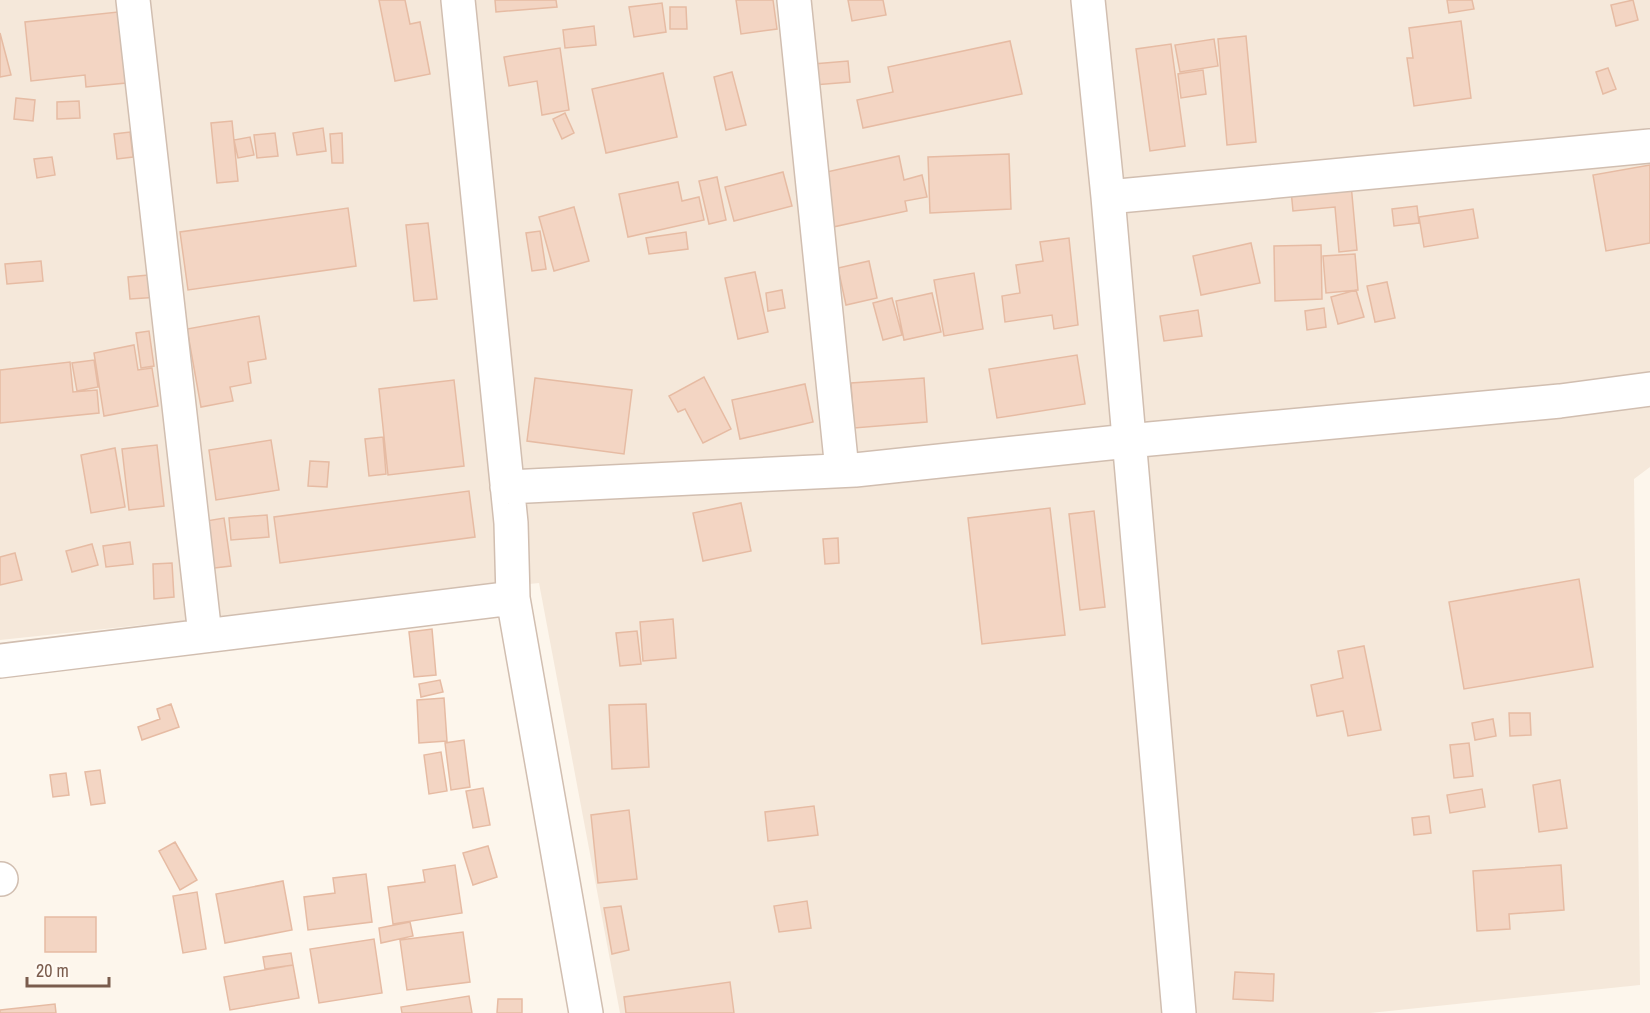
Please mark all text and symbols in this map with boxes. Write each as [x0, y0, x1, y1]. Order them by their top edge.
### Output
scale bar [27, 950, 110, 988]
text: 20 m [36, 958, 69, 983]

